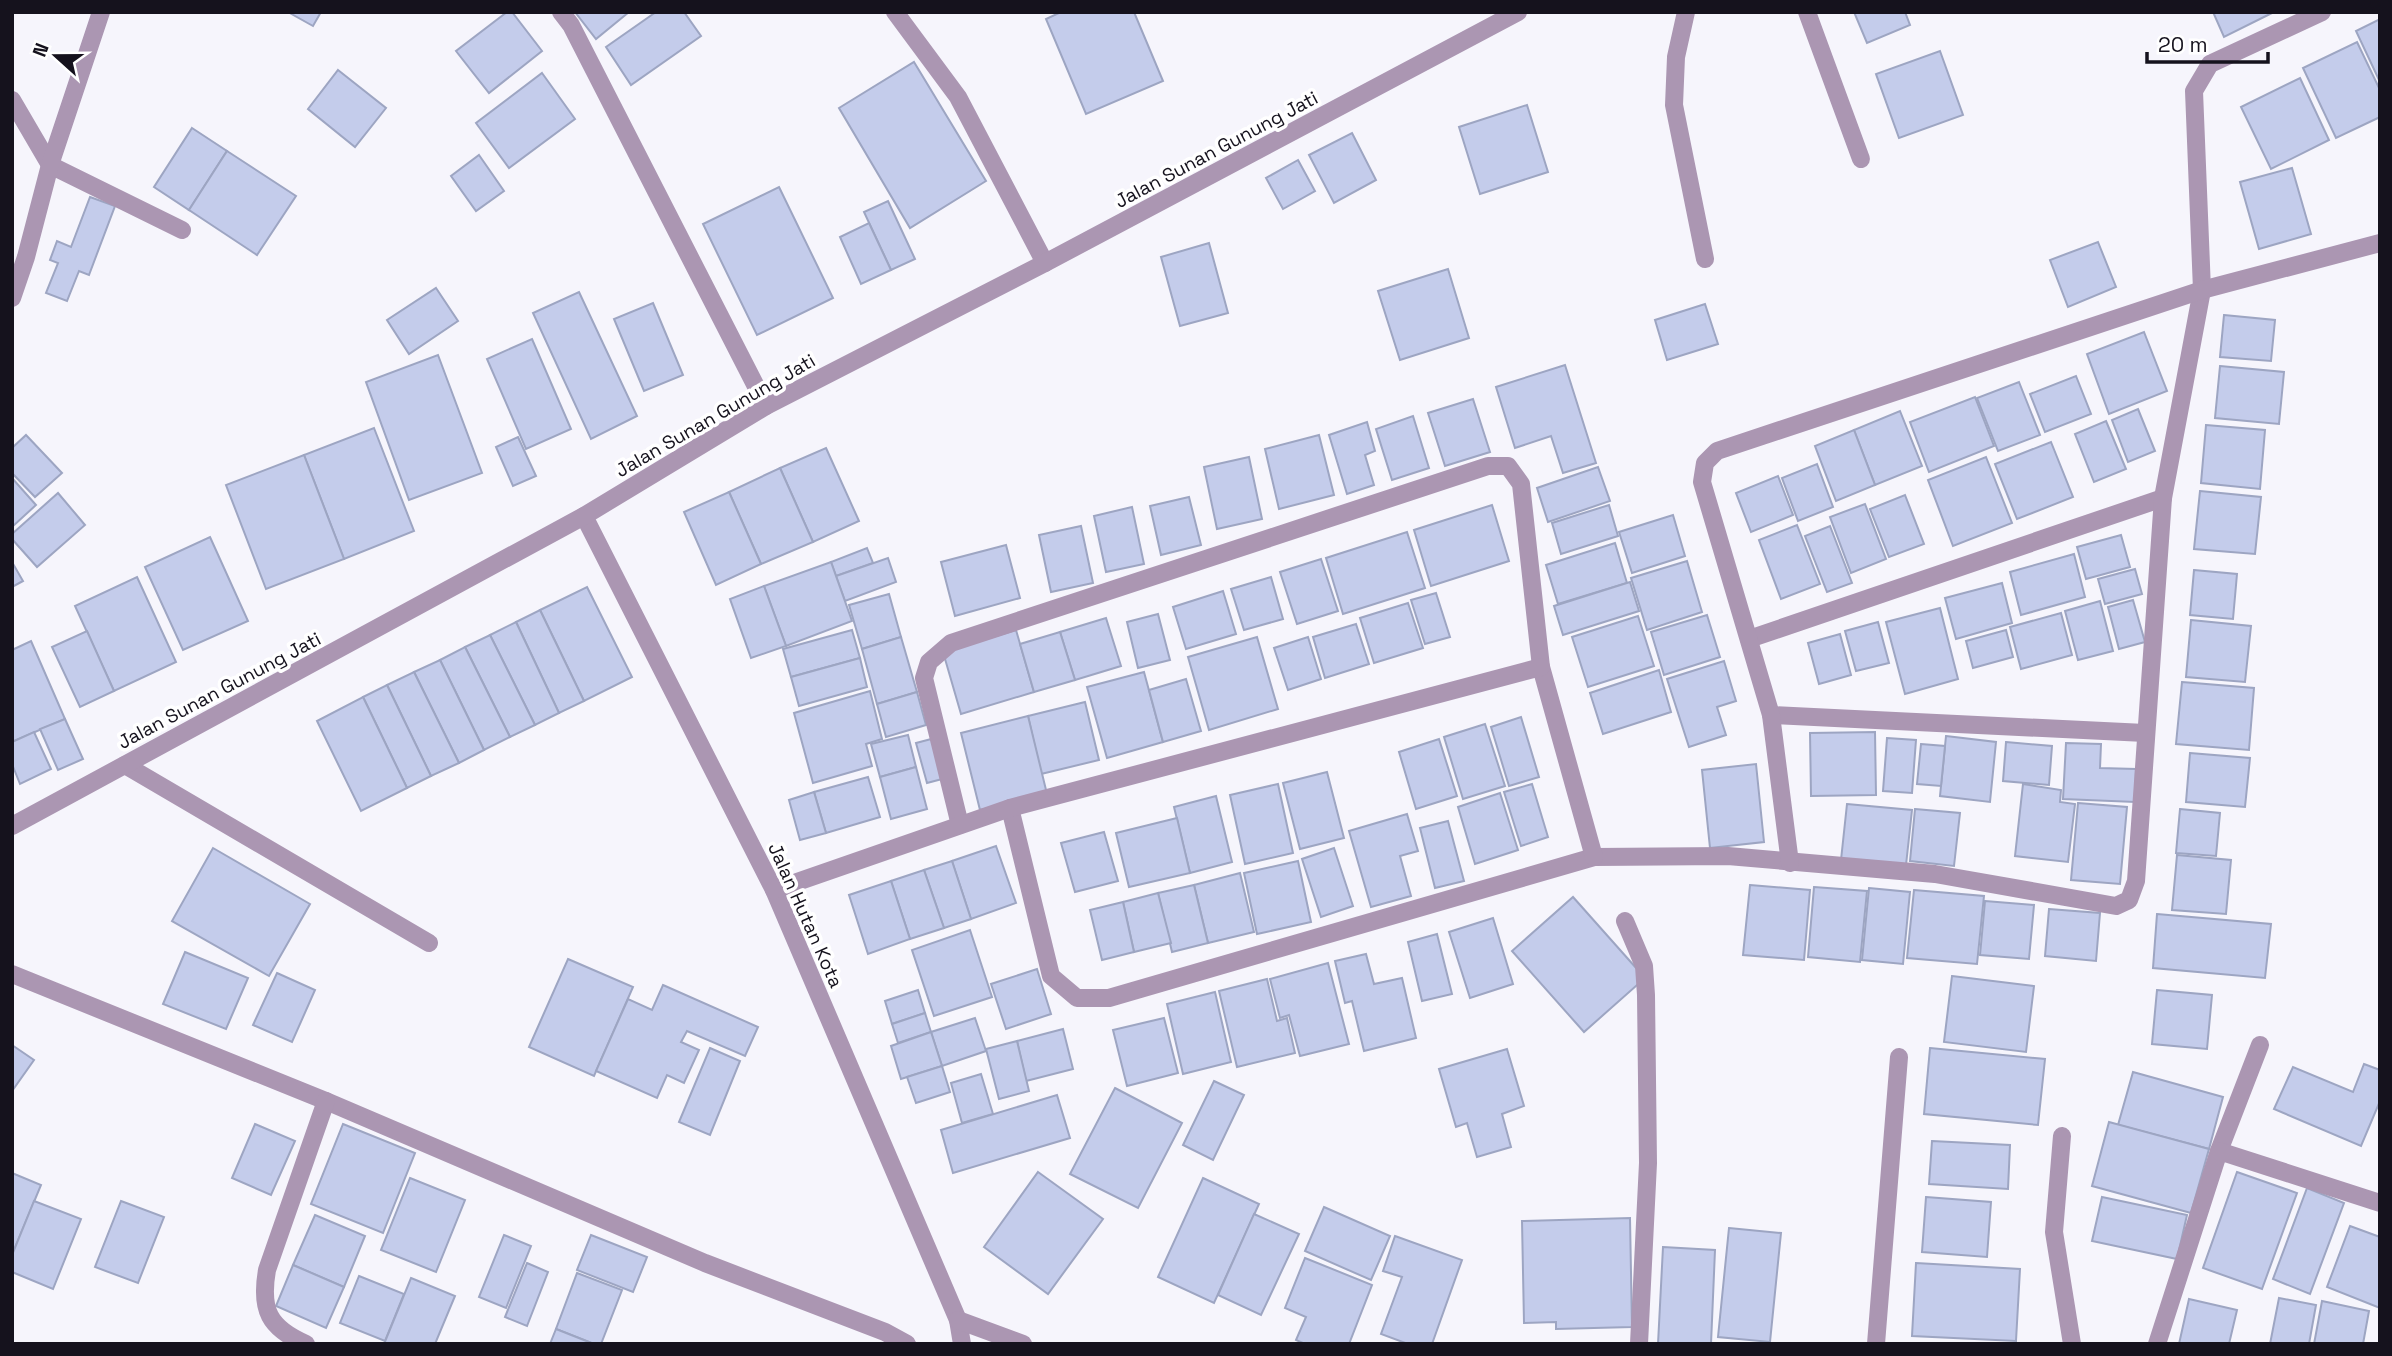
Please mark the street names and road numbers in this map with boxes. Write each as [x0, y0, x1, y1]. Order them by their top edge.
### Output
street label: Jalan Sunan Gunung Jati [1110, 85, 1322, 214]
street label: Jalan Sunan Gunung Jati [611, 348, 820, 483]
street label: Jalan Sunan Gunung Jati [113, 626, 325, 755]
street label: Jalan Hutan Kota [762, 839, 849, 992]

